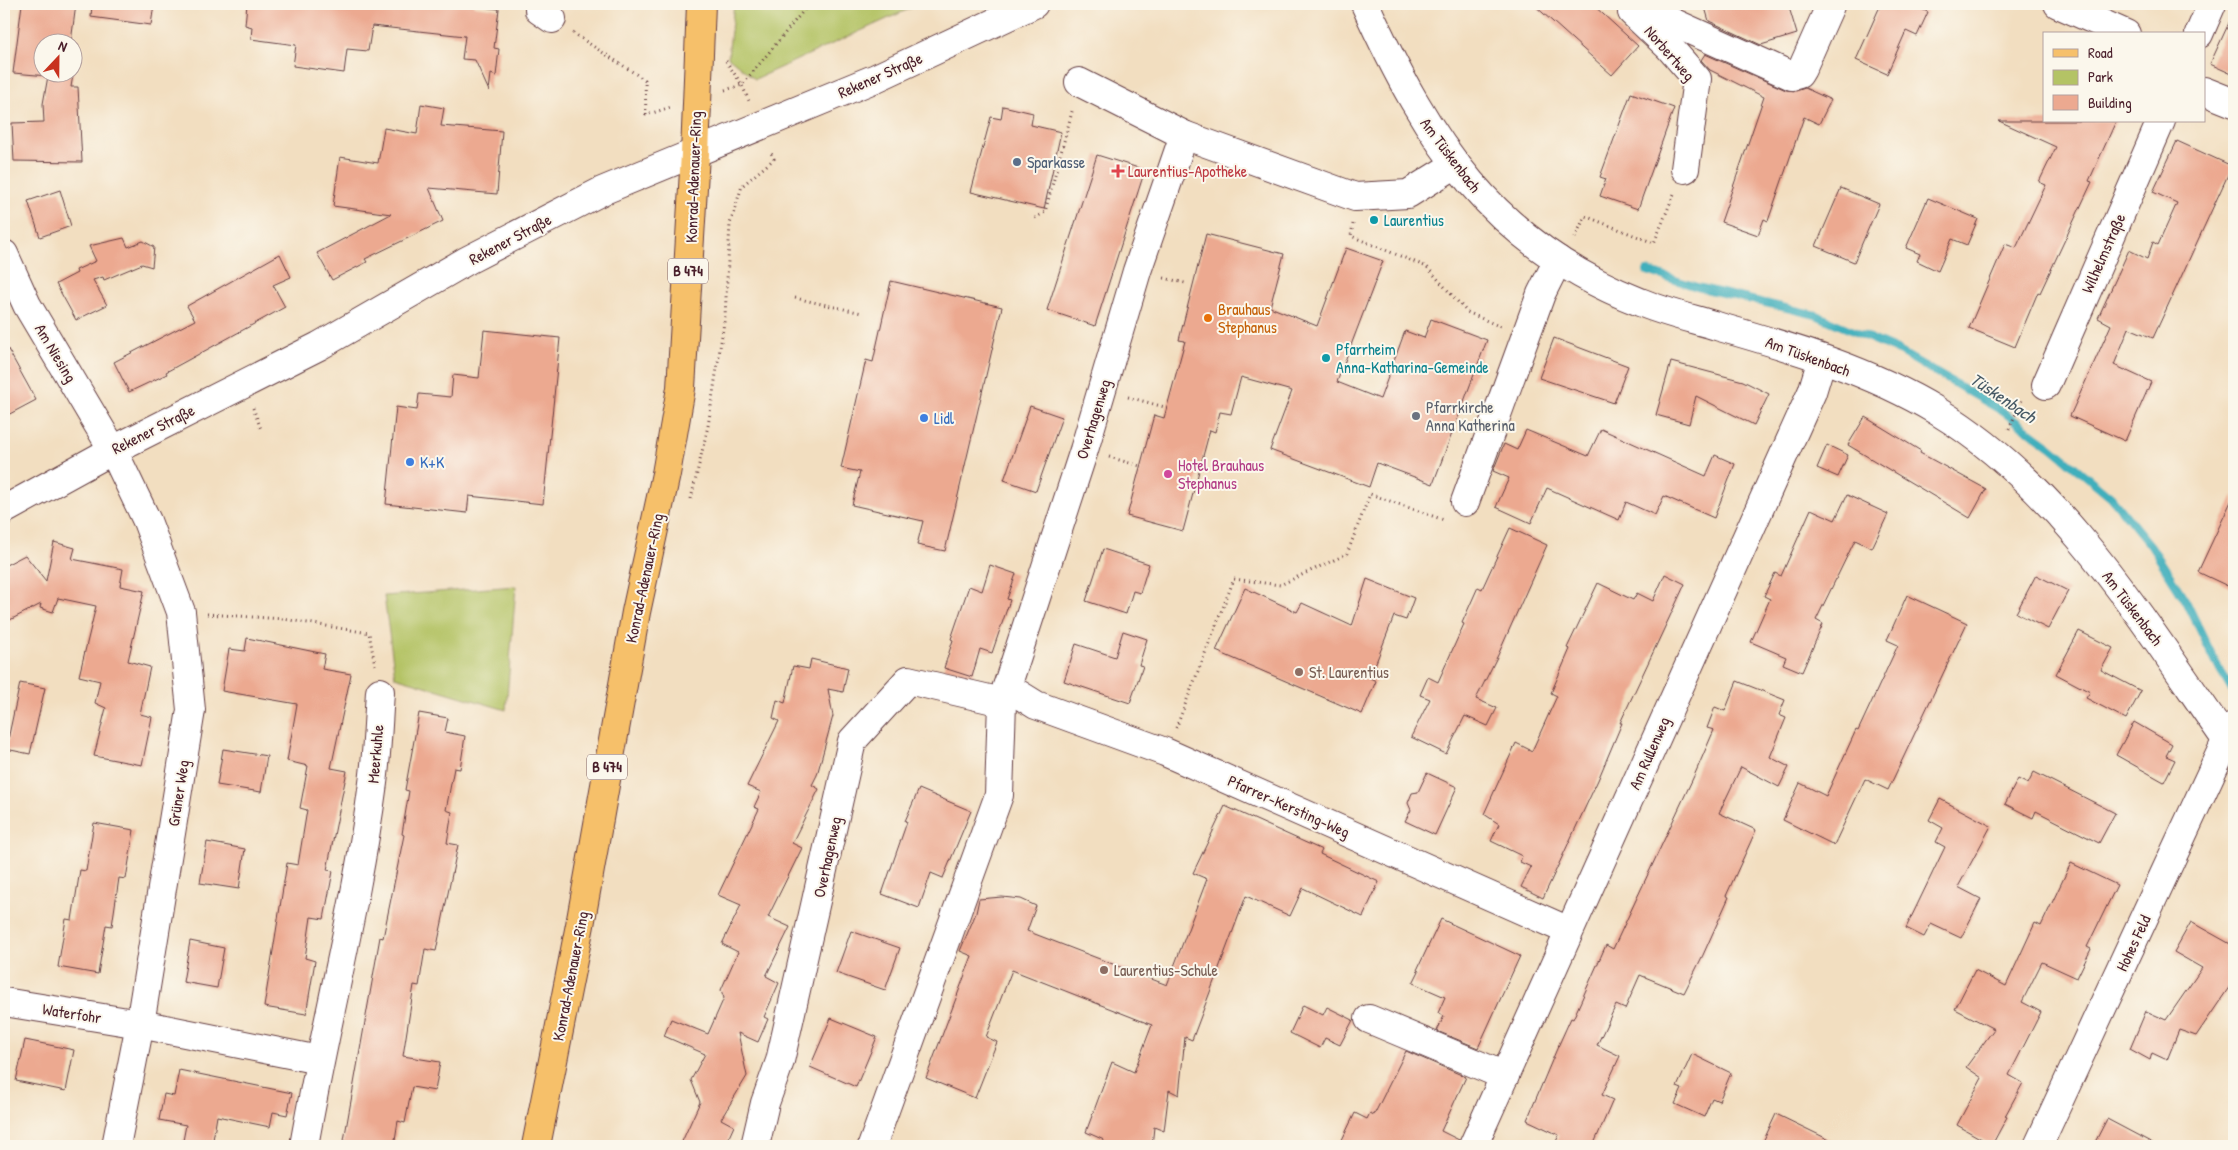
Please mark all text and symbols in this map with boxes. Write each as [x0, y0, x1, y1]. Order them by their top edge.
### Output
street label: Norbertweg [1640, 21, 1700, 85]
north arrow [32, 32, 82, 82]
legend [2043, 32, 2206, 122]
text: N [56, 35, 71, 56]
text: Road [2088, 42, 2113, 63]
street label: Rekener Straße [834, 46, 926, 103]
text: Park [2088, 66, 2113, 87]
text: Building [2088, 92, 2132, 113]
street label: Konrad-Adenauer-Ring [680, 111, 706, 243]
street label: Am Tüskenbach [1416, 113, 1487, 197]
place label: Sparkasse [1027, 151, 1086, 173]
marker: Sparkasse [1011, 156, 1023, 168]
place label: Laurentius-Apotheke [1128, 160, 1248, 182]
marker: Laurentius-Apotheke [1112, 165, 1124, 177]
street label: Rekener Straße [465, 208, 556, 270]
place label: Laurentius [1384, 209, 1444, 231]
street label: Wilhelmstraße [2076, 209, 2131, 296]
marker: Laurentius [1368, 214, 1380, 226]
road number: B 474 [668, 258, 708, 284]
place label: Brauhaus Stephanus [1218, 298, 1277, 338]
marker: Brauhaus Stephanus [1202, 312, 1214, 324]
street label: Am Niesing [30, 320, 82, 386]
street label: Am Tüskenbach [1763, 331, 1854, 382]
place label: Pfarrheim Anna-Katharina-Gemeinde [1336, 338, 1489, 378]
marker: Pfarrheim Anna-Katharina-Gemeinde [1320, 352, 1332, 364]
water label: Tüskenbach [1965, 366, 2042, 430]
street label: Overhagenweg [1070, 376, 1116, 462]
place label: Pfarrkirche Anna Katherina [1426, 396, 1515, 436]
street label: Rekener Straße [108, 398, 199, 459]
place label: Lidl [934, 407, 955, 429]
marker: Pfarrkirche Anna Katherina [1410, 410, 1422, 422]
marker: Lidl [918, 412, 930, 424]
place label: K+K [420, 451, 445, 473]
place label: Hotel Brauhaus Stephanus [1178, 454, 1264, 494]
marker: K+K [404, 456, 416, 468]
marker: Hotel Brauhaus Stephanus [1162, 468, 1174, 480]
street label: Konrad-Adenauer-Ring [620, 511, 668, 645]
street label: Am Tüskenbach [2098, 566, 2169, 650]
place label: St. Laurentius [1309, 661, 1389, 683]
marker: St. Laurentius [1293, 666, 1305, 678]
street label: Am Rullenweg [1623, 713, 1675, 793]
street label: Meerkuhle [361, 723, 389, 784]
road number: B 474 [587, 754, 627, 780]
street label: Grüner Weg [162, 758, 194, 828]
street label: Pfarrer-Kersting-Weg [1225, 769, 1353, 843]
street label: Overhagenweg [808, 814, 846, 900]
street label: Konrad-Adenauer-Ring [547, 909, 593, 1043]
street label: Hohes Feld [2110, 911, 2156, 975]
place label: Laurentius-Schule [1114, 959, 1218, 981]
marker: Laurentius-Schule [1098, 964, 1110, 976]
street label: Waterfohr [41, 998, 103, 1028]

